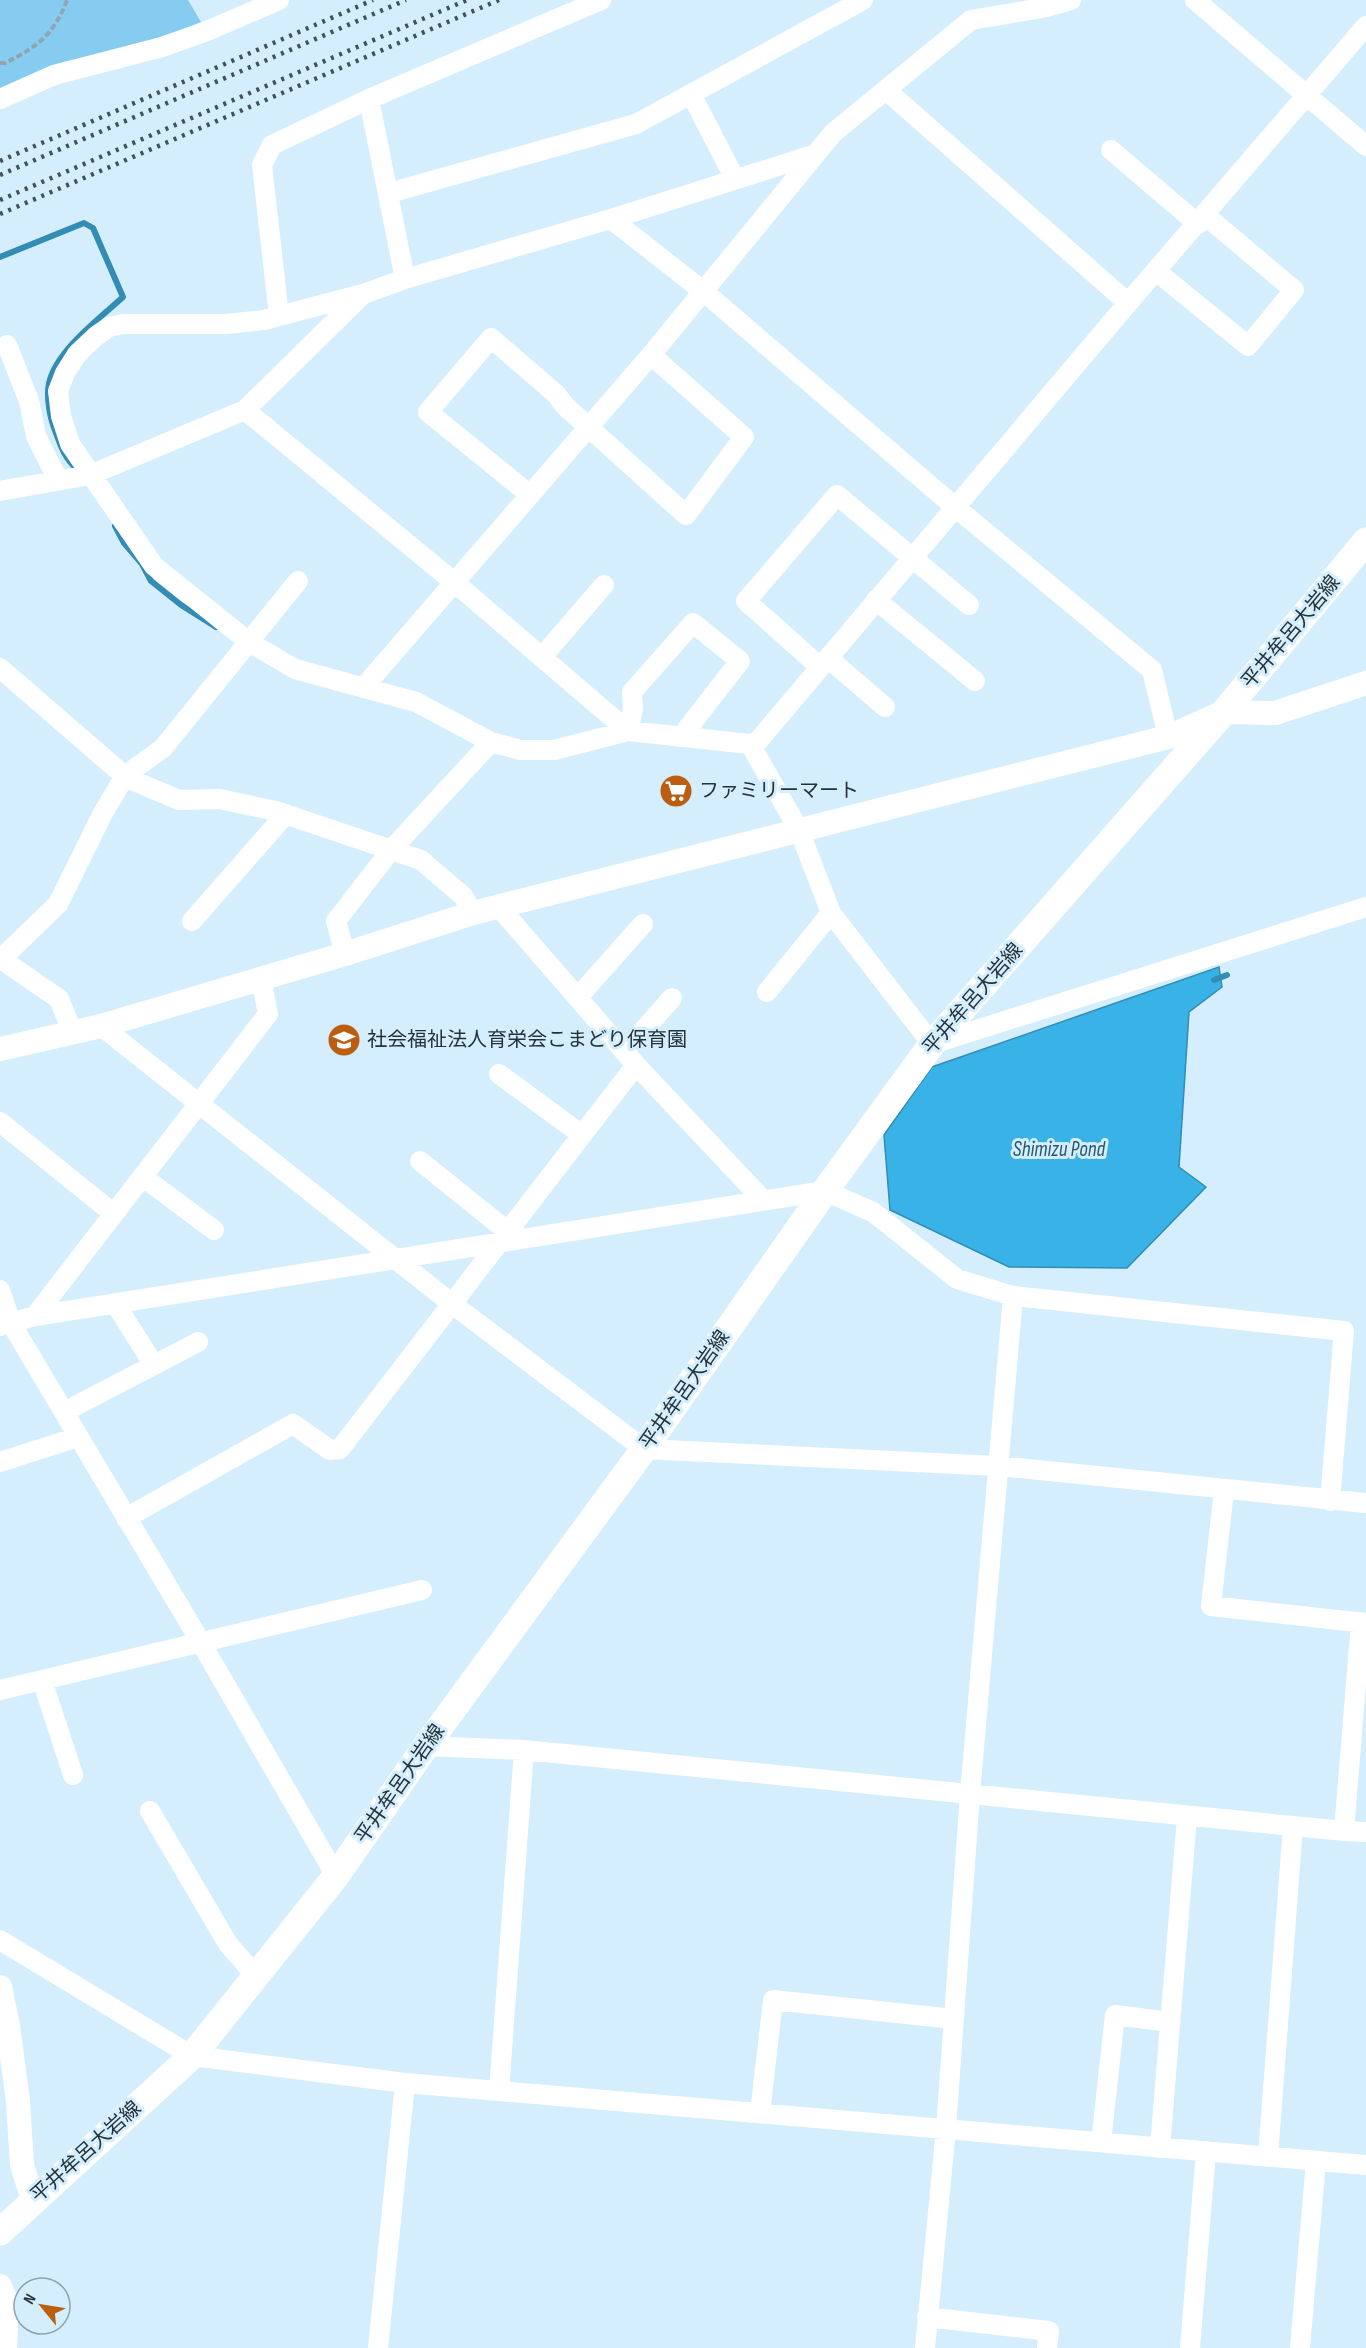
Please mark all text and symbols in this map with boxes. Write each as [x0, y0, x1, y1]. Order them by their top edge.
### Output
street label: 平井牟呂大岩線 [1237, 571, 1345, 693]
supermarket icon: ファミリーマート [658, 773, 694, 809]
place label: ファミリーマート [699, 779, 859, 803]
street label: 平井牟呂大岩線 [918, 938, 1028, 1060]
school or university icon: 社会福祉法人育栄会こまどり保育園 [326, 1022, 362, 1058]
place label: 社会福祉法人育栄会こまどり保育園 [367, 1028, 687, 1052]
water label: Shimizu Pond [1013, 1137, 1107, 1162]
street label: 平井牟呂大岩線 [635, 1326, 735, 1454]
street label: 平井牟呂大岩線 [350, 1720, 450, 1848]
street label: 平井牟呂大岩線 [26, 2096, 146, 2208]
north arrow [12, 2276, 72, 2336]
text: N [20, 2291, 41, 2308]

